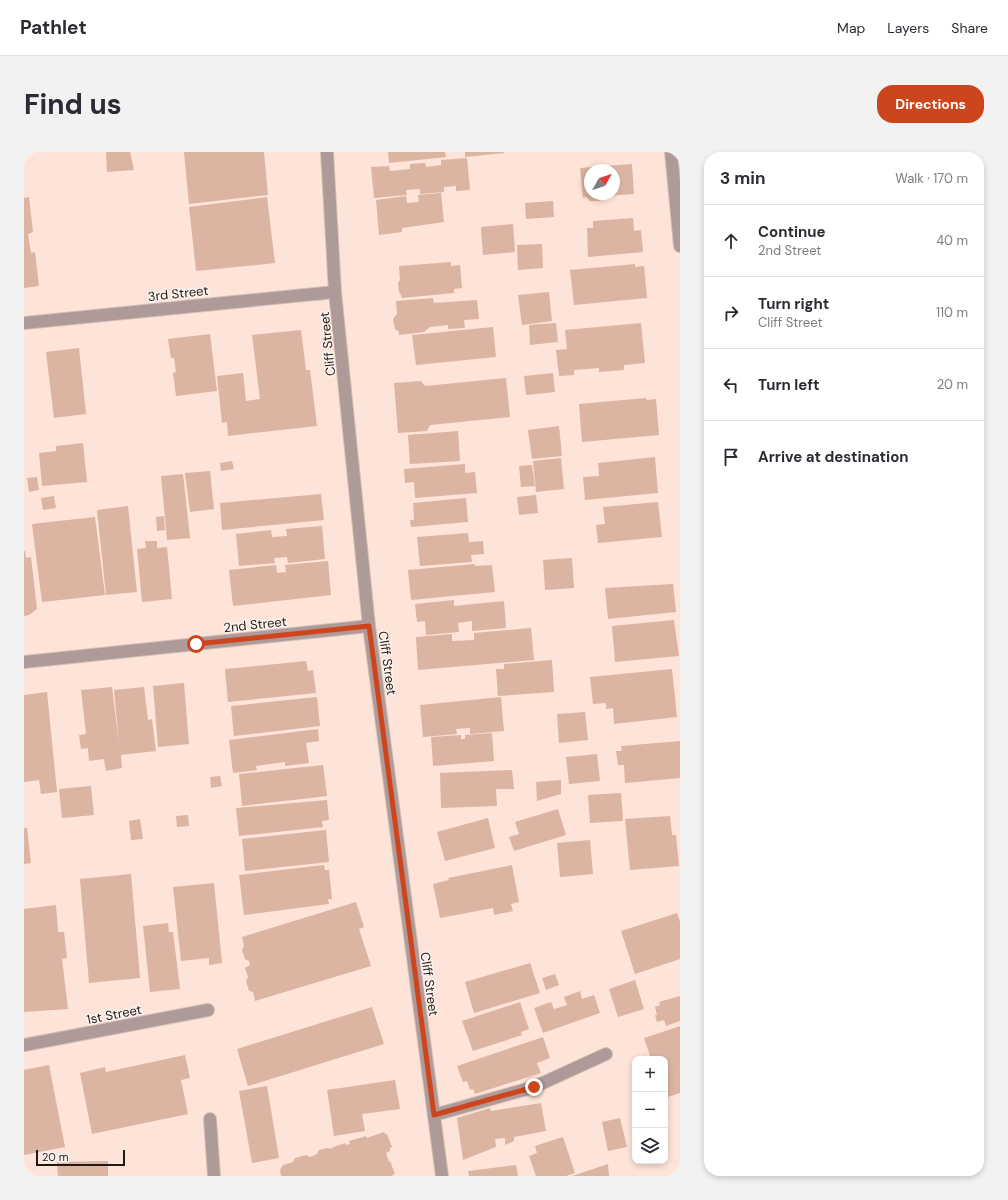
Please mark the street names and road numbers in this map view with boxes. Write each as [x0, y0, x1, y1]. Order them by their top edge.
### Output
street label: 3rd Street [147, 282, 209, 305]
street label: Cliff Street [316, 311, 339, 377]
street label: 2nd Street [223, 613, 287, 636]
street label: Cliff Street [375, 630, 400, 696]
street label: Cliff Street [417, 951, 442, 1017]
street label: 1st Street [85, 1001, 143, 1028]

